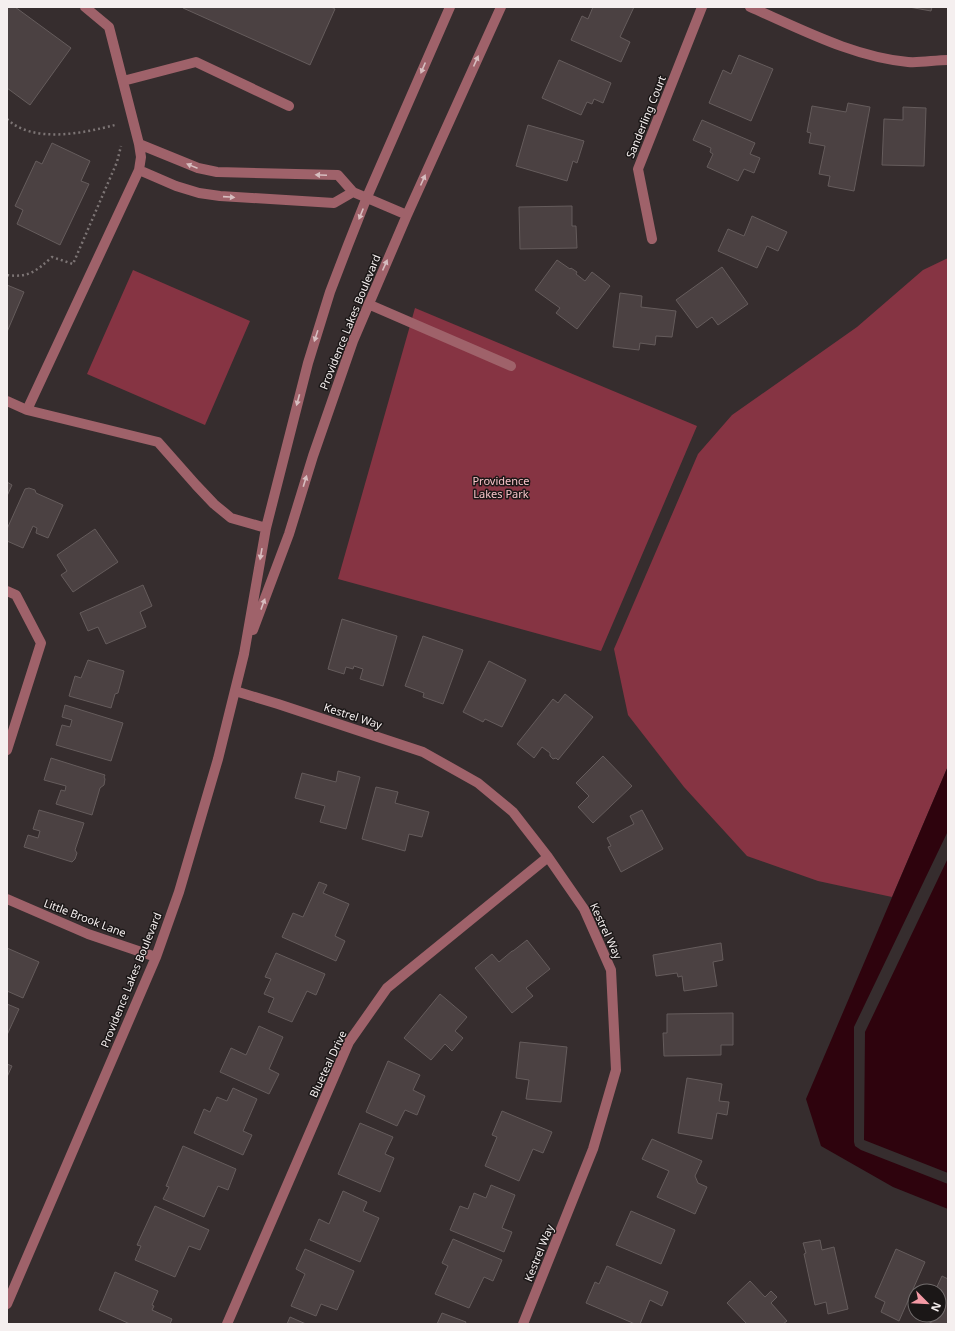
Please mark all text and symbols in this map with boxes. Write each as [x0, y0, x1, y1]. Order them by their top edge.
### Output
one-way arrow [473, 55, 479, 67]
one-way arrow [420, 63, 426, 74]
street label: Sanderling Court [622, 73, 669, 160]
one-way arrow [186, 162, 198, 168]
one-way arrow [315, 171, 327, 178]
one-way arrow [420, 173, 426, 185]
one-way arrow [223, 193, 235, 200]
one-way arrow [358, 208, 364, 219]
street label: Providence Lakes Boulevard [316, 252, 384, 392]
one-way arrow [382, 259, 388, 270]
one-way arrow [313, 330, 319, 342]
one-way arrow [295, 395, 301, 407]
park label: Providence Lakes Park [472, 473, 530, 501]
one-way arrow [302, 475, 308, 487]
one-way arrow [258, 548, 264, 560]
one-way arrow [260, 598, 266, 610]
street label: Kestrel Way [322, 699, 384, 732]
street label: Little Brook Lane [42, 895, 128, 940]
street label: Kestrel Way [587, 900, 626, 962]
street label: Providence Lakes Boulevard [97, 910, 165, 1050]
street label: Blueteal Drive [305, 1028, 350, 1100]
street label: Kestrel Way [520, 1222, 557, 1284]
north arrow [907, 1283, 947, 1323]
text: N [928, 1300, 945, 1314]

